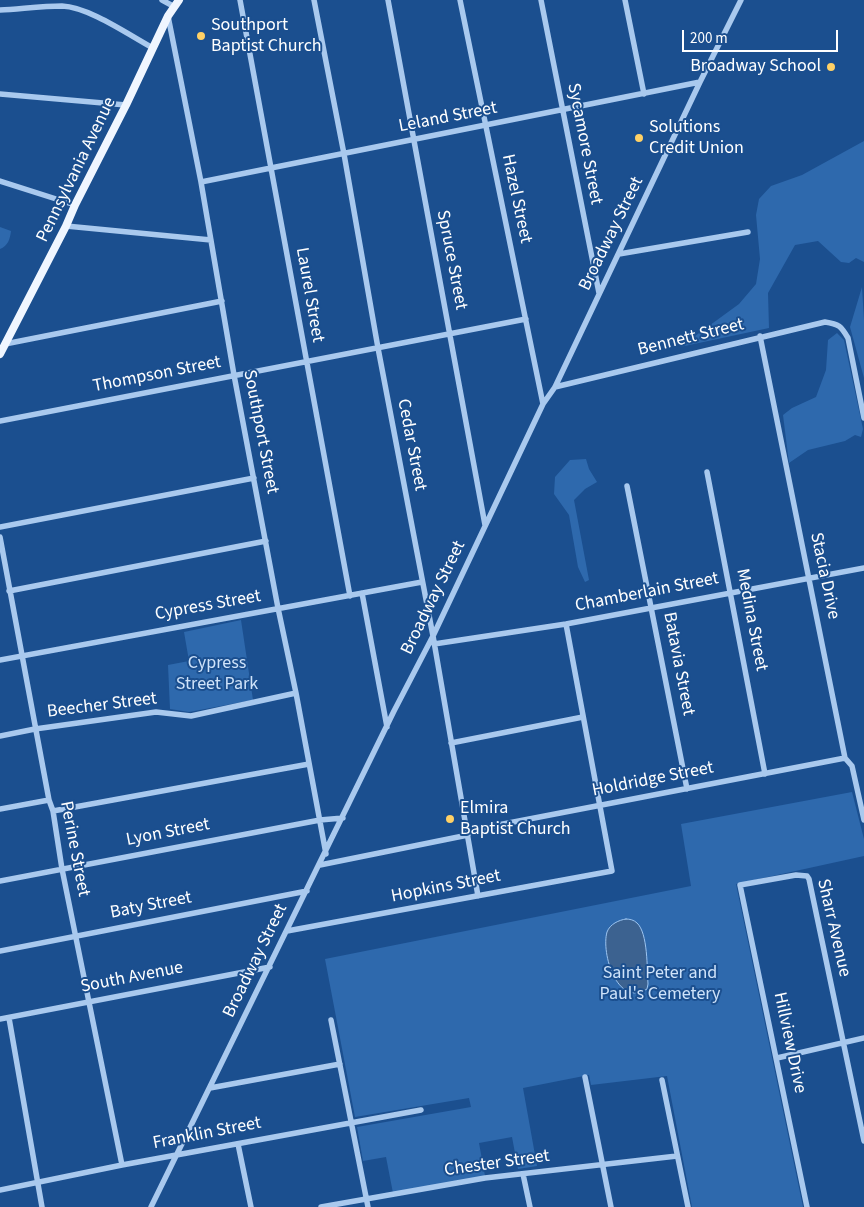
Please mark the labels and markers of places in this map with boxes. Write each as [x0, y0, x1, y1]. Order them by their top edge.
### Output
place label: Southport Baptist Church [211, 15, 322, 58]
marker: Southport Baptist Church [195, 30, 207, 42]
place label: Broadway School [690, 56, 821, 78]
marker: Broadway School [825, 61, 837, 73]
place label: Solutions Credit Union [649, 117, 744, 160]
marker: Solutions Credit Union [633, 132, 645, 144]
place label: Elmira Baptist Church [460, 798, 571, 841]
marker: Elmira Baptist Church [444, 813, 456, 825]

